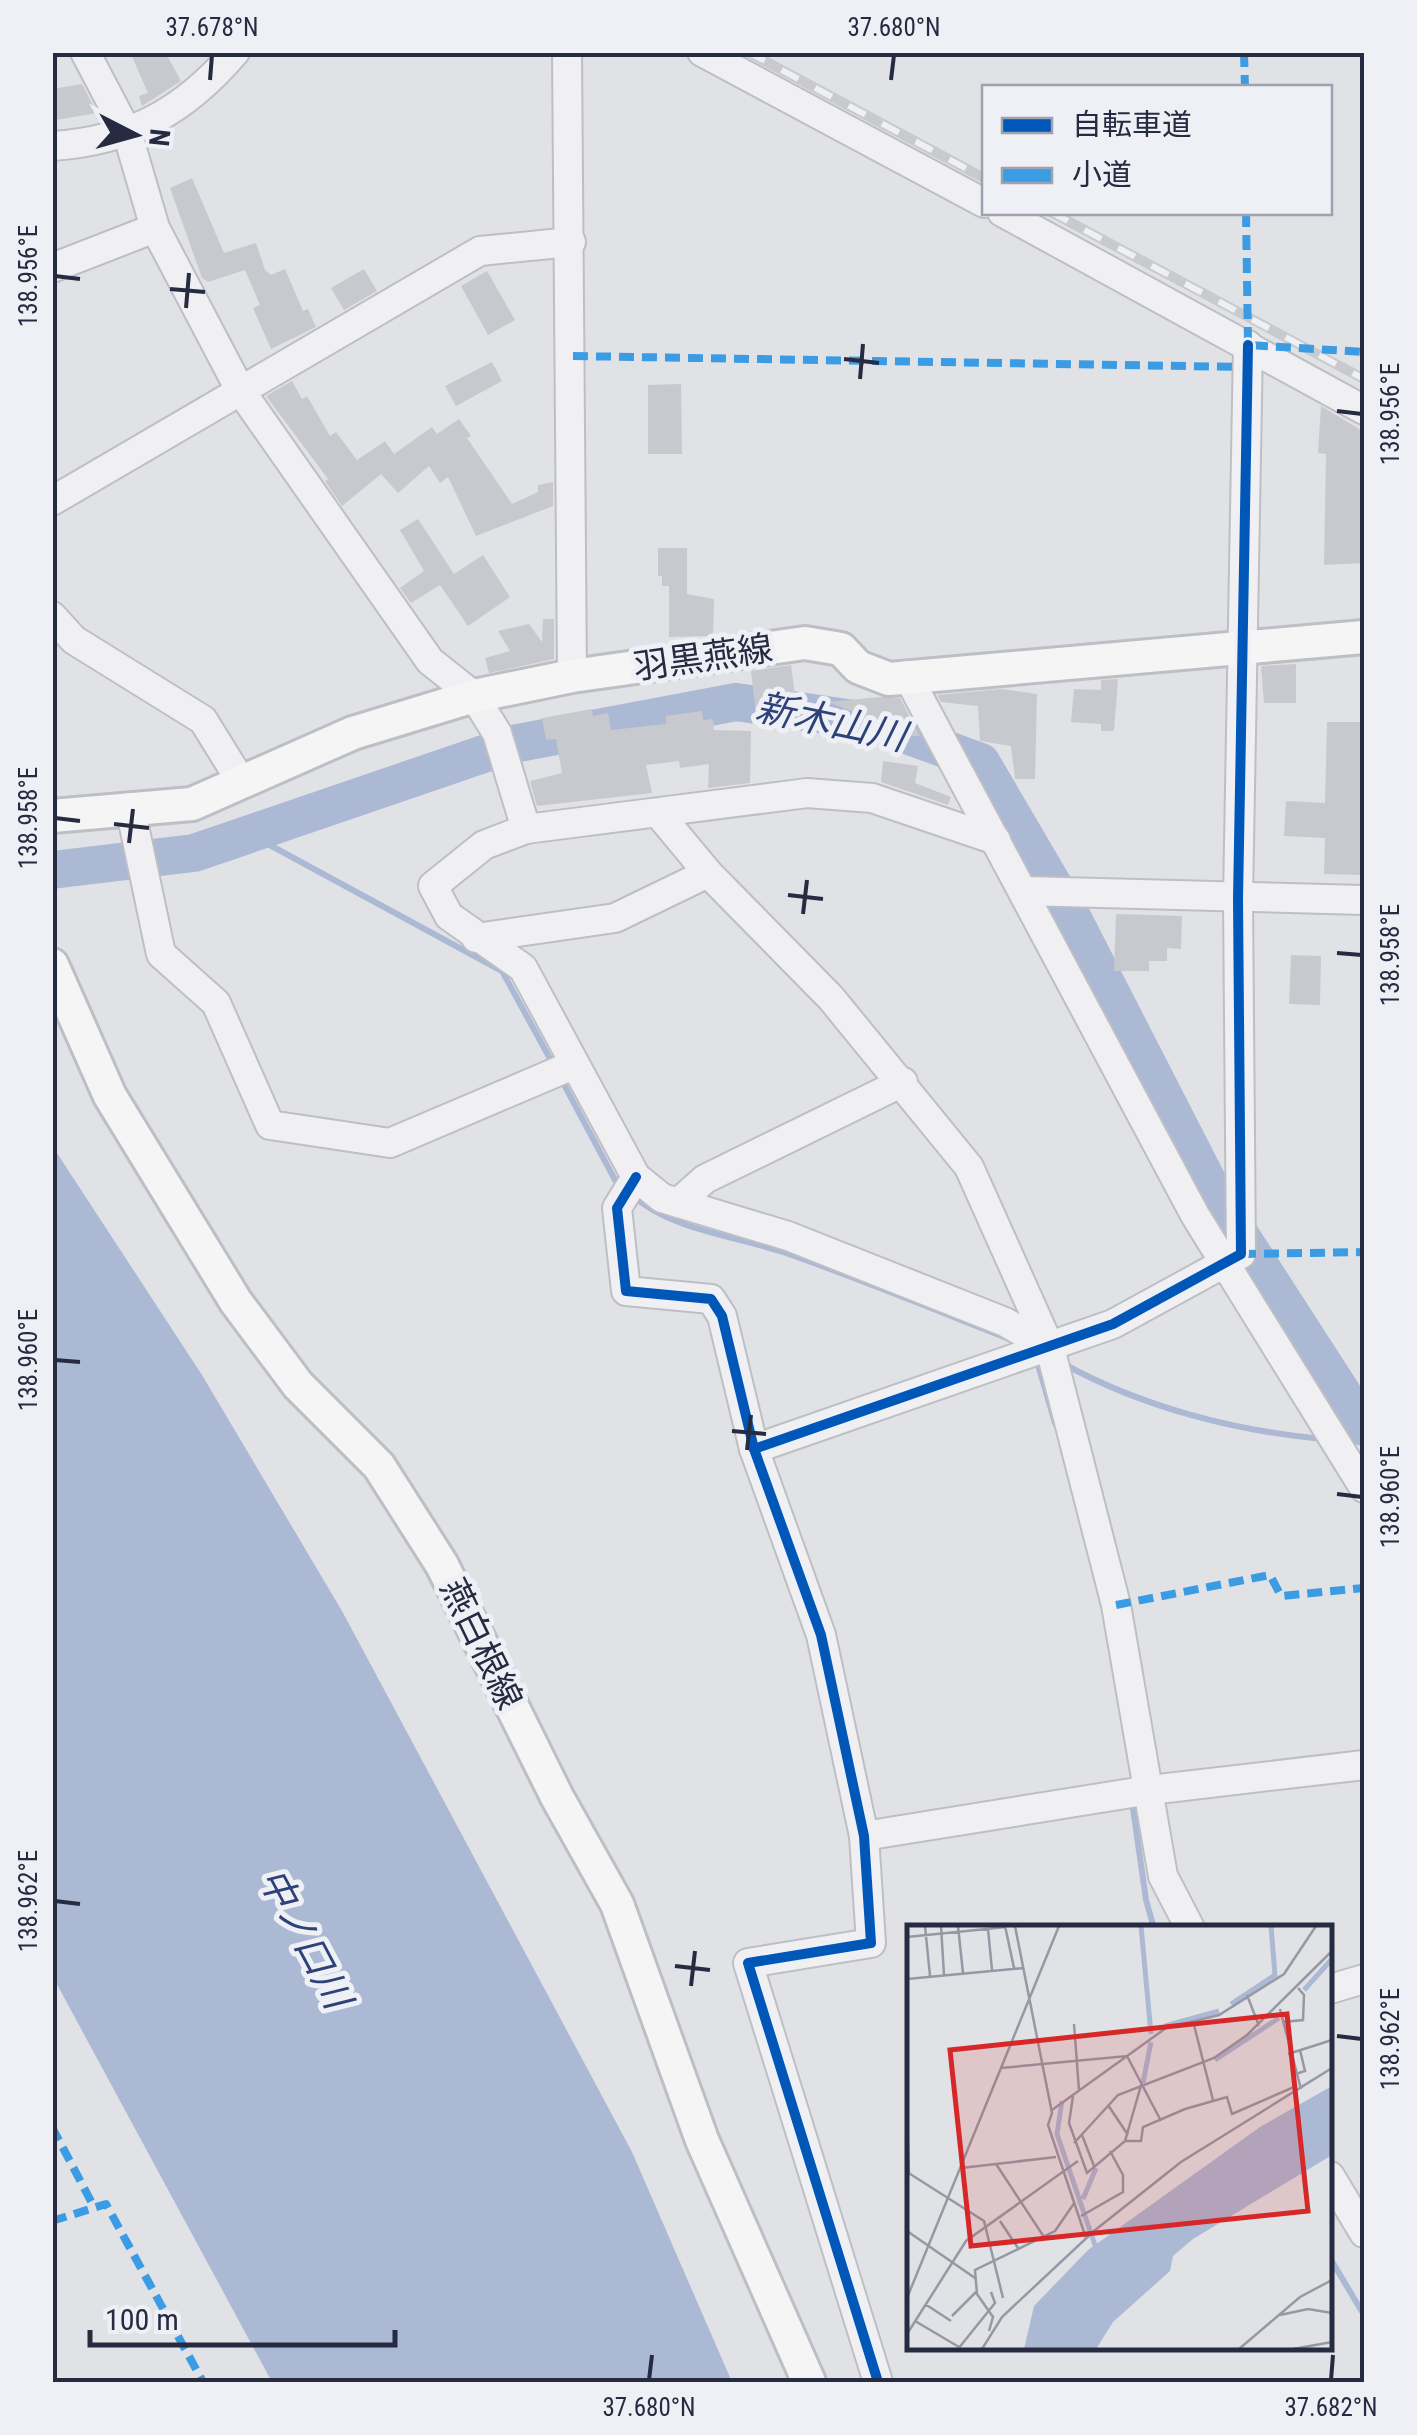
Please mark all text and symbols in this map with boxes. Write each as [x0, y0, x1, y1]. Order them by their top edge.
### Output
text: 37.678°N [165, 13, 259, 42]
text: 37.680°N [847, 13, 941, 42]
north arrow [85, 85, 185, 185]
legend [982, 85, 1332, 215]
text: 自転車道 [1072, 107, 1192, 142]
text: N [142, 127, 177, 148]
text: 小道 [1072, 157, 1132, 192]
text: 138.956°E [14, 225, 43, 327]
text: 138.956°E [1376, 363, 1405, 465]
street label: 羽黒燕線 [631, 628, 775, 688]
water label: 新木山川 [752, 685, 914, 760]
text: 138.958°E [14, 767, 43, 869]
text: 138.958°E [1376, 904, 1405, 1006]
text: 138.960°E [14, 1309, 43, 1411]
text: 138.960°E [1376, 1446, 1405, 1548]
street label: 燕白根線 [432, 1572, 530, 1716]
text: 138.962°E [14, 1850, 43, 1952]
water label: 中ノ口川 [250, 1861, 362, 2019]
inset map [907, 1925, 1332, 2350]
text: 138.962°E [1376, 1988, 1405, 2090]
scale bar [90, 2285, 395, 2347]
text: 100 m [105, 2302, 179, 2337]
text: 37.680°N [602, 2393, 696, 2422]
text: 37.682°N [1284, 2393, 1378, 2422]

